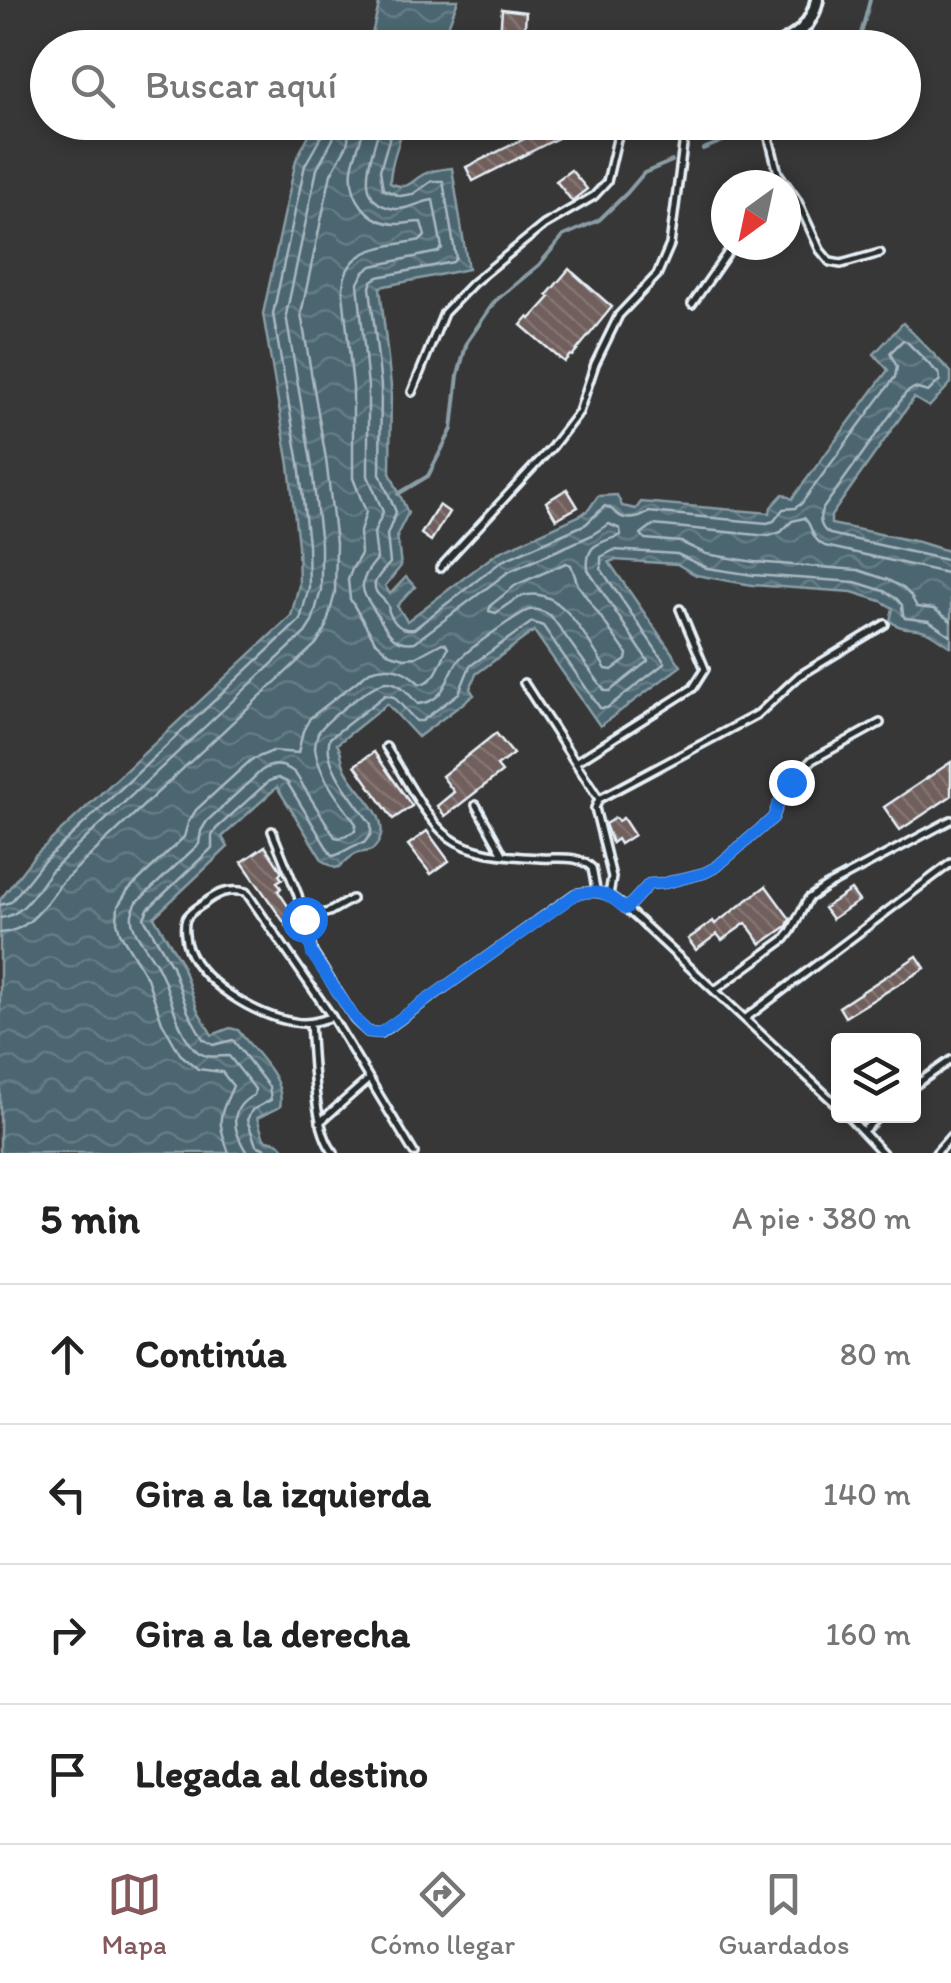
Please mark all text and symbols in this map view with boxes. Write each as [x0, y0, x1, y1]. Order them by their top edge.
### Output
search box [30, 30, 921, 140]
icon: search [65, 58, 120, 113]
text: Buscar aquí [145, 62, 337, 108]
north arrow [711, 170, 801, 260]
route end [769, 760, 815, 806]
route start [282, 897, 328, 943]
map controls [831, 1033, 921, 1123]
button: layers [831, 1033, 921, 1123]
text: 5 min [40, 1193, 140, 1244]
text: A pie · 380 m [732, 1199, 911, 1237]
icon: ahead [40, 1327, 95, 1382]
text: Continúa [135, 1331, 287, 1377]
text: 80 m [840, 1335, 911, 1373]
icon: left [40, 1467, 95, 1522]
text: Gira a la izquierda [135, 1471, 431, 1517]
text: 140 m [823, 1475, 911, 1513]
icon: right [40, 1607, 95, 1662]
text: Gira a la derecha [135, 1611, 410, 1657]
text: 160 m [825, 1615, 911, 1653]
icon: arrive [40, 1747, 95, 1802]
text: Llegada al destino [135, 1751, 428, 1797]
tab: Mapa [102, 1867, 167, 1961]
tab: Cómo llegar [370, 1867, 515, 1961]
tab: Guardados [718, 1867, 849, 1961]

